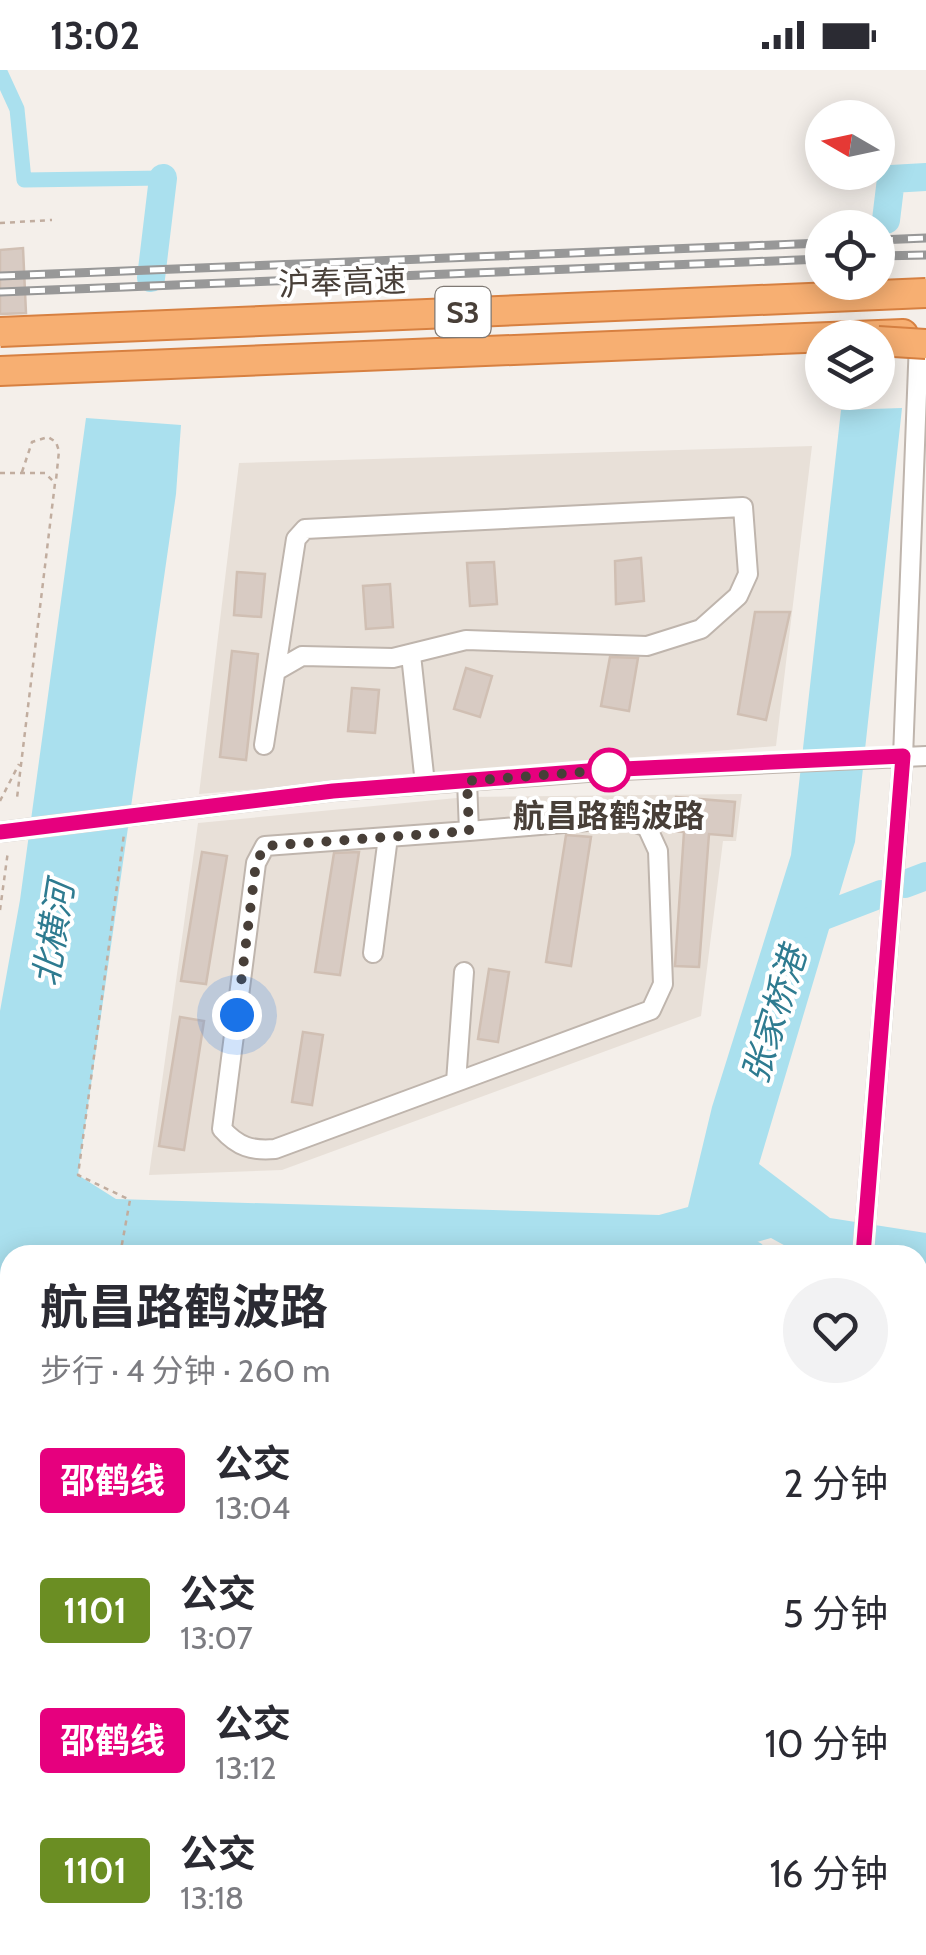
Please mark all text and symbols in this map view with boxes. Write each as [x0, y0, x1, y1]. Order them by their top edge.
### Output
text: 13:02 [50, 12, 140, 59]
north arrow [805, 100, 895, 190]
map controls [805, 100, 895, 410]
button: locate [805, 210, 895, 300]
street label: 沪奉高速 [277, 260, 407, 304]
road number: S3 [436, 287, 490, 337]
button: layers [805, 320, 895, 410]
marker: 航昌路鹤波路 [588, 749, 630, 791]
place label: 航昌路鹤波路 [513, 796, 705, 835]
water label: 北横河 [24, 873, 83, 989]
water label: 张家桥港 [733, 937, 816, 1088]
your location [212, 990, 262, 1040]
text: 航昌路鹤波路 [40, 1278, 328, 1336]
button: heart [783, 1278, 888, 1383]
text: 步行 · 4 分钟 · 260 m [40, 1351, 330, 1390]
text: 公交 [215, 1440, 291, 1487]
text: 邵鹤线 [60, 1459, 165, 1502]
text: 2 分钟 [784, 1460, 888, 1507]
text: 13:04 [215, 1488, 290, 1527]
text: 公交 [180, 1570, 256, 1617]
text: 1101 [63, 1589, 127, 1632]
text: 5 分钟 [783, 1590, 888, 1637]
text: 13:07 [180, 1618, 252, 1657]
text: 公交 [215, 1700, 291, 1747]
text: 邵鹤线 [60, 1719, 165, 1762]
text: 10 分钟 [765, 1720, 888, 1767]
text: 13:12 [215, 1748, 277, 1787]
text: 公交 [180, 1830, 256, 1877]
text: 1101 [63, 1849, 127, 1892]
text: 16 分钟 [769, 1850, 888, 1897]
text: 13:18 [180, 1878, 244, 1917]

